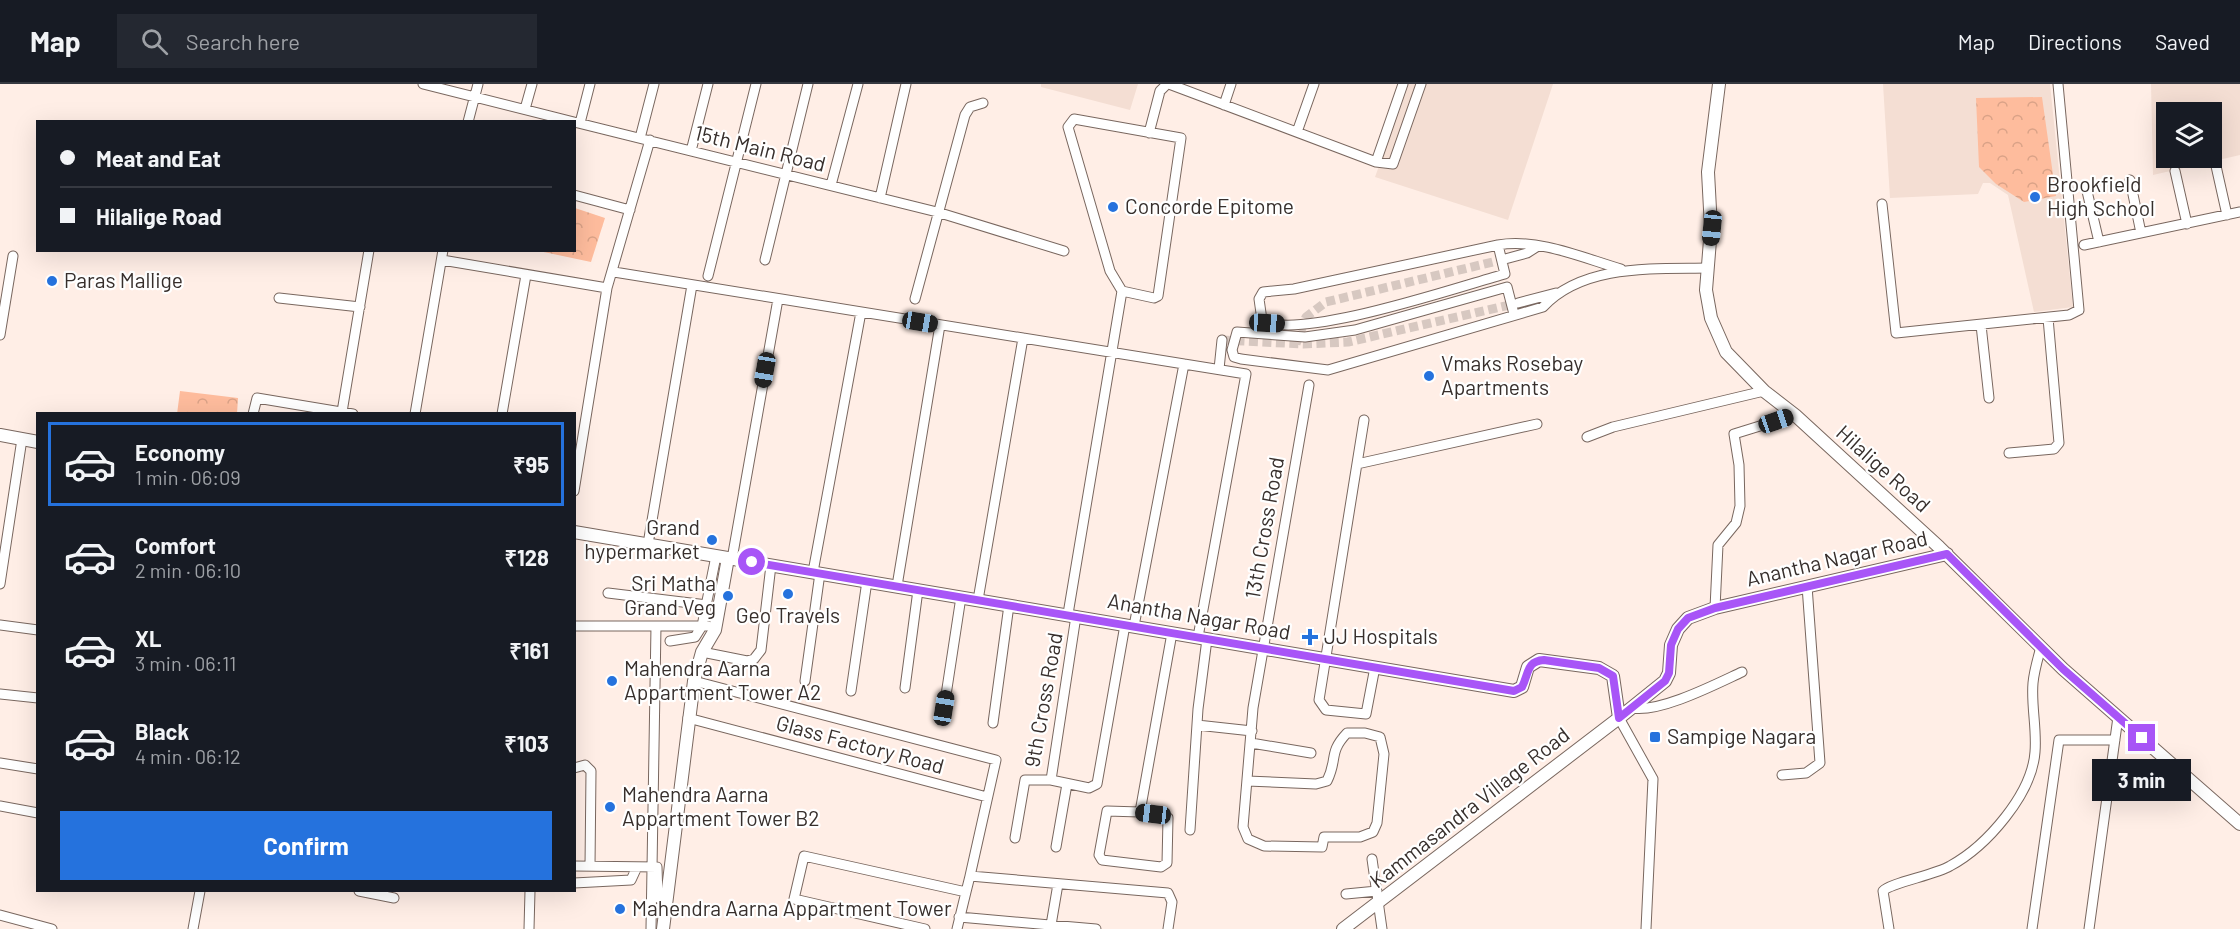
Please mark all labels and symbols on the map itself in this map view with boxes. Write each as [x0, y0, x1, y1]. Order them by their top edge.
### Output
street label: 15th Main Road [692, 119, 829, 176]
place label: Brookfield High School [2047, 171, 2155, 220]
marker: Brookfield High School [2028, 190, 2042, 204]
place label: Concorde Epitome [1125, 193, 1294, 218]
marker: Concorde Epitome [1106, 200, 1120, 214]
car [1701, 209, 1723, 247]
place label: Paras Mallige [64, 267, 183, 292]
marker: Paras Mallige [45, 274, 59, 288]
car [901, 310, 939, 334]
car [1249, 313, 1285, 333]
place label: Vmaks Rosebay Apartments [1441, 350, 1584, 399]
car [753, 351, 777, 389]
marker: Vmaks Rosebay Apartments [1422, 369, 1436, 383]
car [1756, 407, 1796, 435]
street label: Hilalige Road [1832, 419, 1936, 517]
street label: 13th Cross Road [1239, 455, 1288, 601]
place label: Grand hypermarket [584, 514, 700, 563]
street label: Anantha Nagar Road [1744, 525, 1930, 591]
marker: Grand hypermarket [705, 533, 719, 547]
route start [738, 548, 765, 575]
place label: Sri Matha Grand Veg [624, 570, 716, 619]
marker: Geo Travels [781, 587, 795, 601]
street label: Anantha Nagar Road [1106, 587, 1293, 644]
marker: Sri Matha Grand Veg [721, 589, 735, 603]
place label: Geo Travels [736, 602, 840, 627]
place label: JJ Hospitals [1324, 623, 1438, 648]
marker: JJ Hospitals [1301, 628, 1319, 646]
street label: 9th Cross Road [1018, 630, 1067, 769]
place label: Mahendra Aarna Appartment Tower A2 [624, 655, 821, 704]
marker: Mahendra Aarna Appartment Tower A2 [605, 674, 619, 688]
car [932, 689, 956, 727]
street label: Glass Factory Road [774, 709, 947, 778]
street label: Kammasandra Village Road [1364, 721, 1574, 892]
place label: Sampige Nagara [1667, 723, 1816, 748]
route end [2128, 724, 2155, 751]
marker: Sampige Nagara [1648, 730, 1662, 744]
callout: 3 min [2092, 759, 2192, 801]
place label: Mahendra Aarna Appartment Tower B2 [622, 781, 820, 830]
marker: Mahendra Aarna Appartment Tower B2 [603, 800, 617, 814]
car [1134, 803, 1172, 825]
place label: Mahendra Aarna Appartment Tower [632, 895, 952, 920]
marker: Mahendra Aarna Appartment Tower [613, 902, 627, 916]

